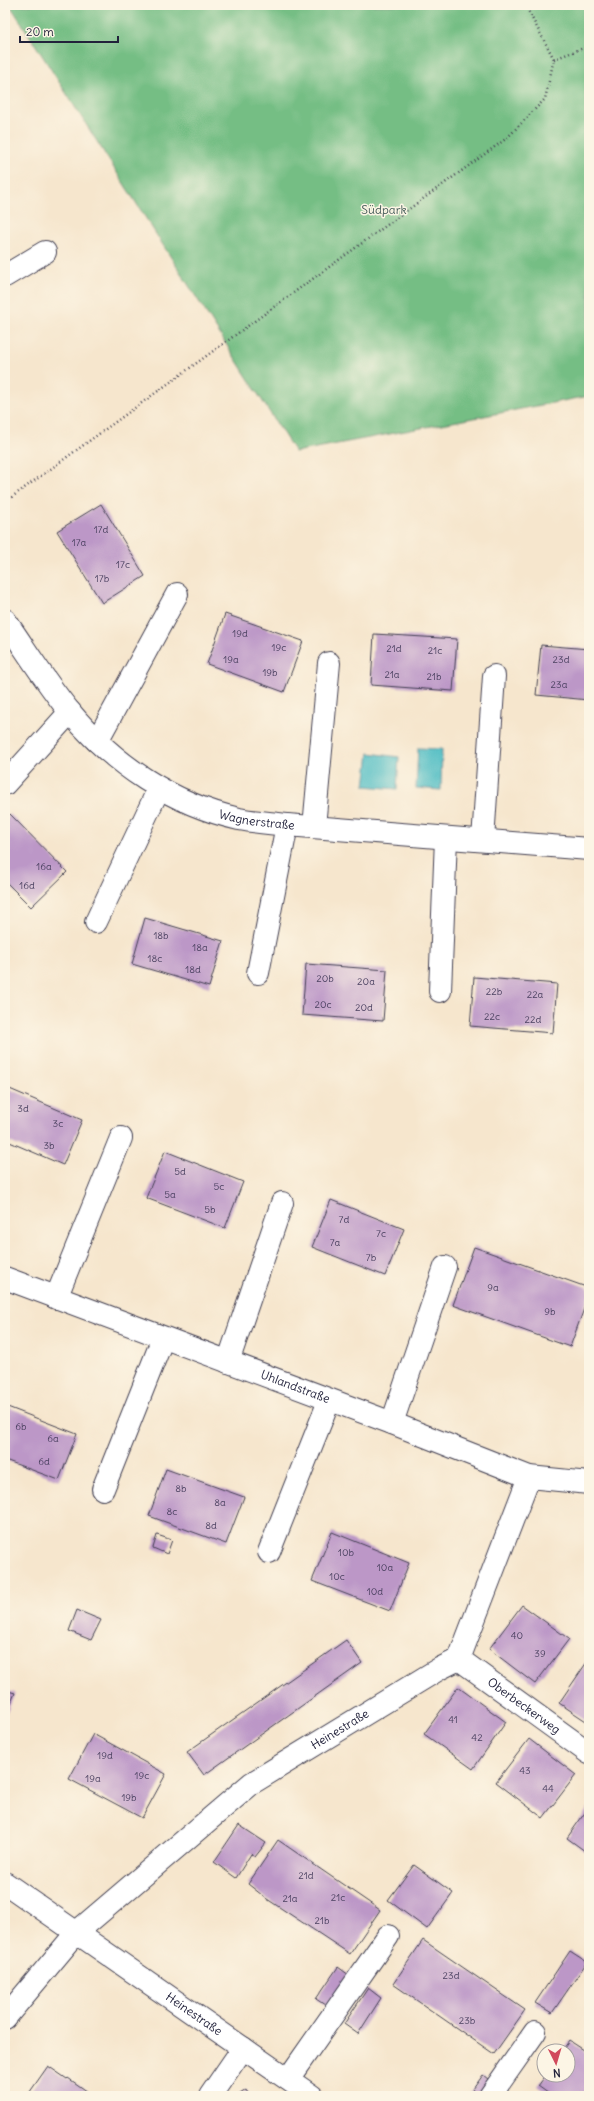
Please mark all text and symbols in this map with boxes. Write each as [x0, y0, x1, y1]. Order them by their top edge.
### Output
scale bar [20, 18, 118, 44]
text: 20 m [26, 24, 54, 39]
park label: Südpark [361, 202, 407, 217]
house number: 17d [94, 523, 108, 536]
house number: 17a [72, 536, 87, 549]
house number: 17c [116, 558, 130, 571]
house number: 17b [95, 572, 110, 585]
house number: 19d [232, 627, 248, 640]
house number: 19c [272, 641, 286, 654]
house number: 21d [386, 642, 402, 655]
house number: 21c [428, 644, 442, 657]
house number: 19a [223, 653, 239, 666]
house number: 23d [552, 653, 570, 666]
house number: 19b [262, 666, 278, 679]
house number: 21a [384, 668, 400, 681]
house number: 21b [427, 670, 442, 683]
house number: 23a [551, 678, 568, 691]
street label: Wagnerstraße [217, 806, 295, 833]
house number: 16a [36, 860, 52, 873]
house number: 16d [19, 879, 35, 892]
house number: 18b [153, 929, 169, 942]
house number: 18a [192, 941, 208, 954]
house number: 18c [148, 952, 162, 965]
house number: 18d [185, 963, 201, 976]
house number: 20b [316, 972, 334, 985]
house number: 20a [357, 975, 375, 988]
house number: 22b [486, 985, 503, 998]
house number: 22a [527, 988, 544, 1001]
house number: 20c [314, 998, 332, 1011]
house number: 20d [355, 1001, 373, 1014]
house number: 22c [484, 1010, 500, 1023]
house number: 22d [525, 1013, 542, 1026]
house number: 3d [17, 1102, 29, 1115]
house number: 3c [53, 1117, 63, 1130]
house number: 3b [43, 1139, 55, 1152]
house number: 5d [174, 1165, 186, 1178]
house number: 5c [214, 1180, 224, 1193]
house number: 5a [164, 1188, 176, 1201]
house number: 5b [204, 1203, 216, 1216]
house number: 7d [339, 1213, 350, 1226]
house number: 7c [376, 1227, 386, 1240]
house number: 7a [330, 1236, 341, 1249]
house number: 7b [366, 1251, 377, 1264]
house number: 9a [487, 1281, 499, 1294]
house number: 9b [544, 1305, 556, 1318]
street label: Uhlandstraße [259, 1367, 332, 1406]
house number: 6b [15, 1420, 27, 1433]
house number: 6a [47, 1432, 59, 1445]
house number: 6d [38, 1455, 50, 1468]
house number: 8b [175, 1482, 187, 1495]
house number: 8a [214, 1496, 226, 1509]
house number: 8c [167, 1505, 177, 1518]
house number: 8d [205, 1519, 217, 1532]
house number: 10b [338, 1546, 355, 1559]
house number: 10a [377, 1561, 393, 1574]
house number: 10c [329, 1570, 345, 1583]
house number: 10d [367, 1585, 383, 1598]
house number: 40 [511, 1629, 523, 1642]
house number: 39 [534, 1647, 546, 1660]
street label: Oberbeckerweg [485, 1674, 564, 1737]
street label: Heinestraße [308, 1706, 371, 1752]
house number: 41 [448, 1713, 458, 1726]
house number: 42 [471, 1731, 483, 1744]
house number: 19d [97, 1749, 113, 1762]
house number: 43 [519, 1764, 531, 1777]
house number: 19c [135, 1769, 149, 1782]
house number: 19a [85, 1772, 101, 1785]
house number: 44 [542, 1782, 554, 1795]
house number: 19b [121, 1791, 137, 1804]
house number: 21d [298, 1869, 314, 1882]
house number: 21c [331, 1891, 345, 1904]
house number: 21a [282, 1892, 298, 1905]
house number: 21b [315, 1914, 330, 1927]
house number: 23d [442, 1969, 460, 1982]
street label: Heinestraße [163, 1989, 225, 2038]
house number: 23b [459, 2014, 476, 2027]
north arrow [536, 2043, 576, 2083]
text: N [552, 2066, 561, 2080]

